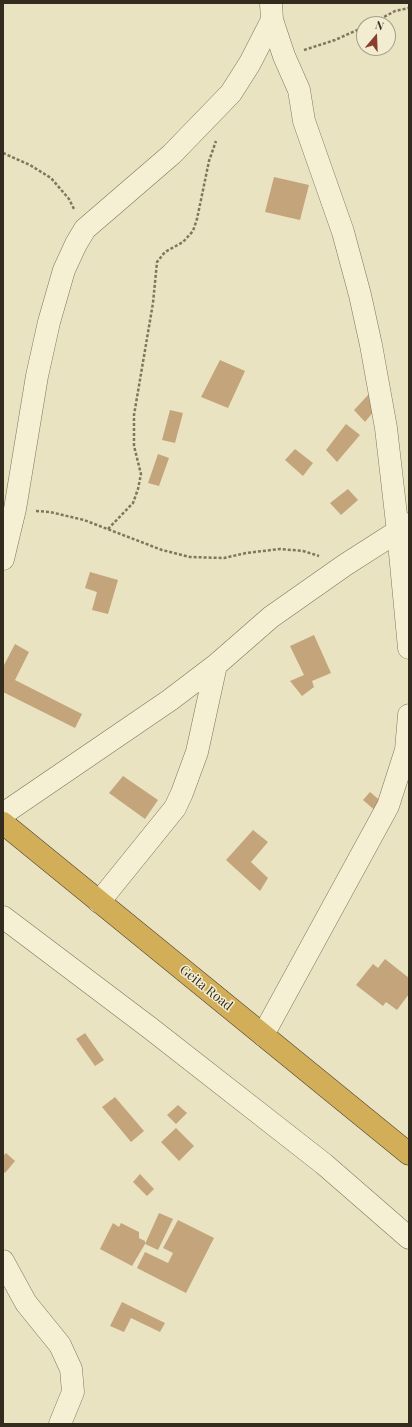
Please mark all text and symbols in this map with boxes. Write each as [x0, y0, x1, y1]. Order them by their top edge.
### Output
north arrow [356, 16, 396, 56]
text: N [374, 17, 386, 34]
street label: Geita Road [176, 962, 236, 1014]

